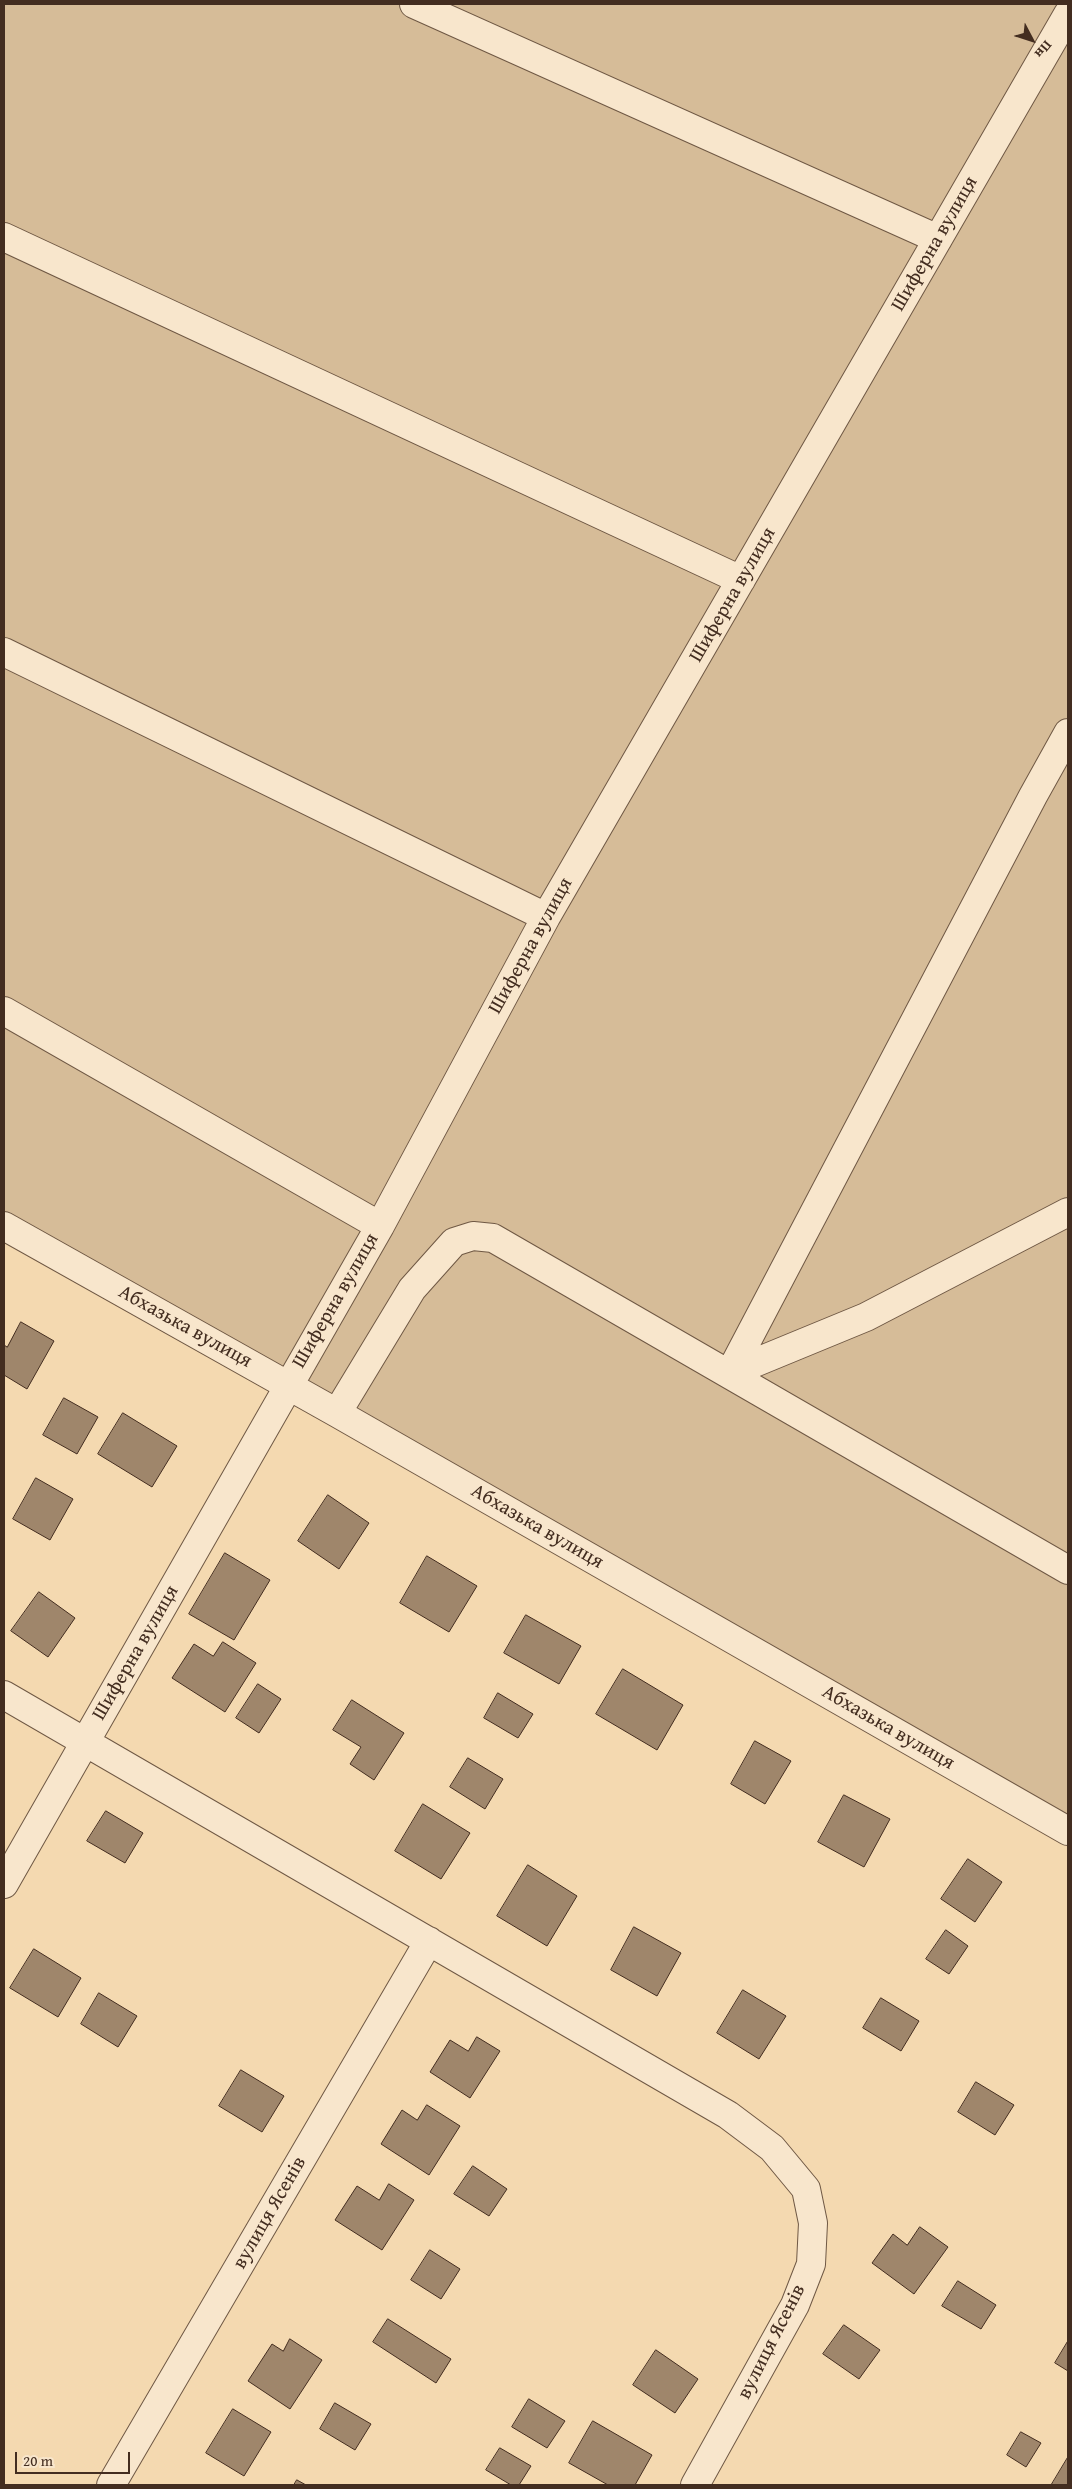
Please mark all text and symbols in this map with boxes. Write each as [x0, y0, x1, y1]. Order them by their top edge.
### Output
north arrow [1007, 15, 1057, 65]
text: Пн [1030, 36, 1057, 63]
street label: Шиферна вулиця [887, 172, 983, 316]
street label: Шиферна вулиця [685, 523, 781, 667]
street label: Шиферна вулиця [484, 874, 578, 1018]
street label: Шиферна вулиця [288, 1229, 384, 1373]
street label: Абхазька вулиця [114, 1280, 256, 1374]
street label: Абхазька вулиця [467, 1479, 607, 1575]
street label: Шиферна вулиця [88, 1581, 184, 1725]
street label: Абхазька вулиця [818, 1680, 958, 1776]
street label: вулиця Ясенів [228, 2153, 312, 2273]
street label: вулиця Ясенів [733, 2281, 811, 2403]
scale bar [18, 2442, 132, 2474]
text: 20 m [23, 2450, 53, 2471]

